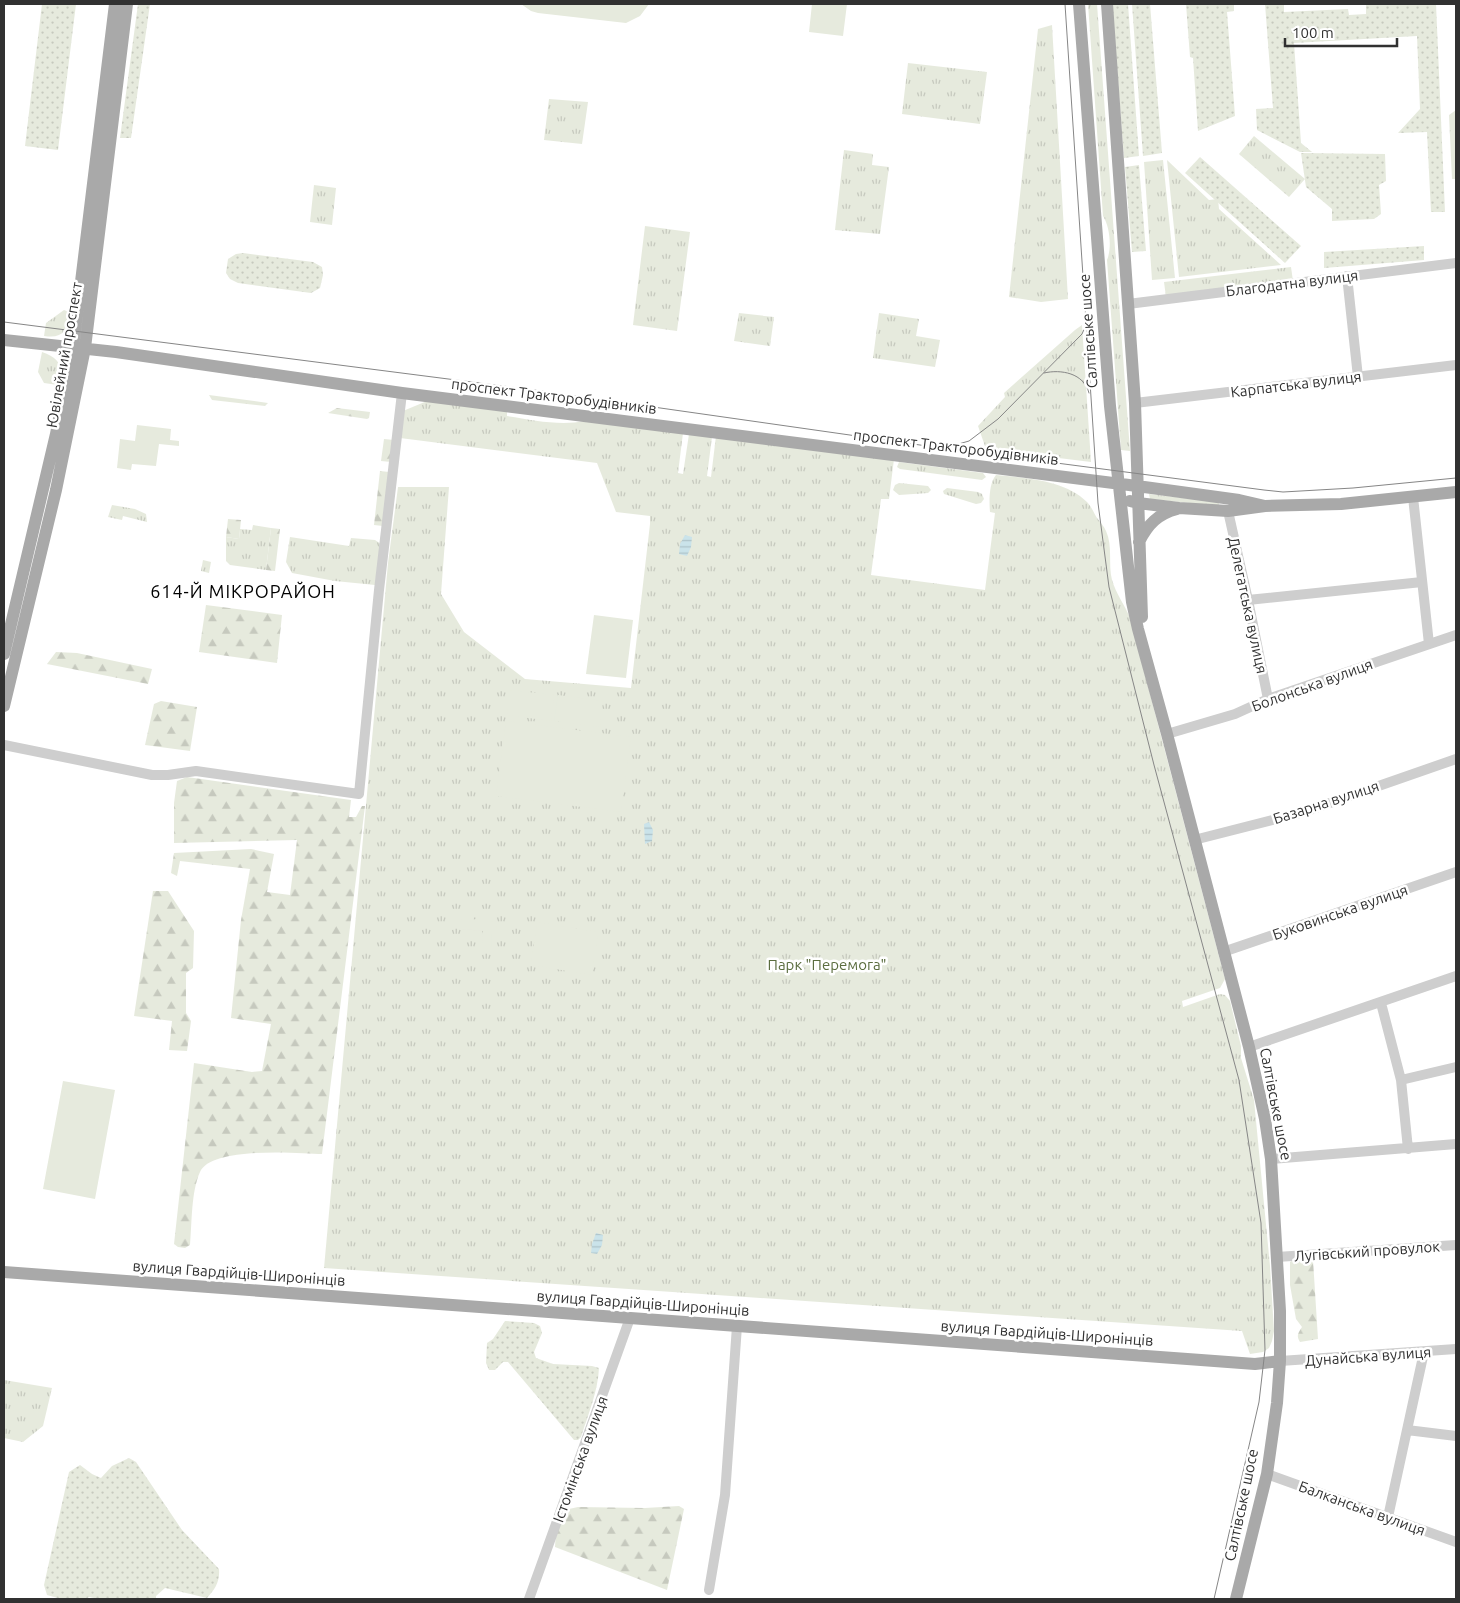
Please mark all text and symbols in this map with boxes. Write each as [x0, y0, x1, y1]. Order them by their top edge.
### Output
scale bar [1285, 15, 1398, 47]
text: 100 m [1292, 24, 1334, 41]
street label: Благодатна вулиця [1225, 266, 1359, 300]
street label: Салтівське шосе [1076, 273, 1100, 389]
street label: Ювілейний проспект [43, 281, 85, 429]
street label: Карпатська вулиця [1230, 368, 1362, 400]
street label: проспект Тракторобудівників [450, 375, 658, 417]
street label: проспект Тракторобудівників [852, 426, 1060, 468]
street label: Делегатська вулиця [1225, 535, 1271, 675]
district label: 614-Й МІКРОРАЙОН [150, 581, 336, 601]
street label: Болонська вулиця [1249, 655, 1375, 715]
street label: Базарна вулиця [1271, 777, 1381, 827]
street label: Буковинська вулиця [1270, 881, 1410, 943]
park label: Парк "Перемога" [768, 956, 886, 973]
street label: Салтівське шосе [1257, 1046, 1295, 1162]
street label: Лугівський провулок [1294, 1237, 1441, 1265]
street label: вулиця Гвардійців-Широнінців [132, 1257, 346, 1289]
street label: вулиця Гвардійців-Широнінців [536, 1287, 750, 1319]
street label: вулиця Гвардійців-Широнінців [940, 1317, 1154, 1349]
street label: Дунайська вулиця [1304, 1343, 1432, 1369]
street label: Істомінська вулиця [549, 1394, 611, 1524]
street label: Салтівське шосе [1221, 1447, 1261, 1563]
street label: Балканська вулиця [1297, 1477, 1427, 1539]

